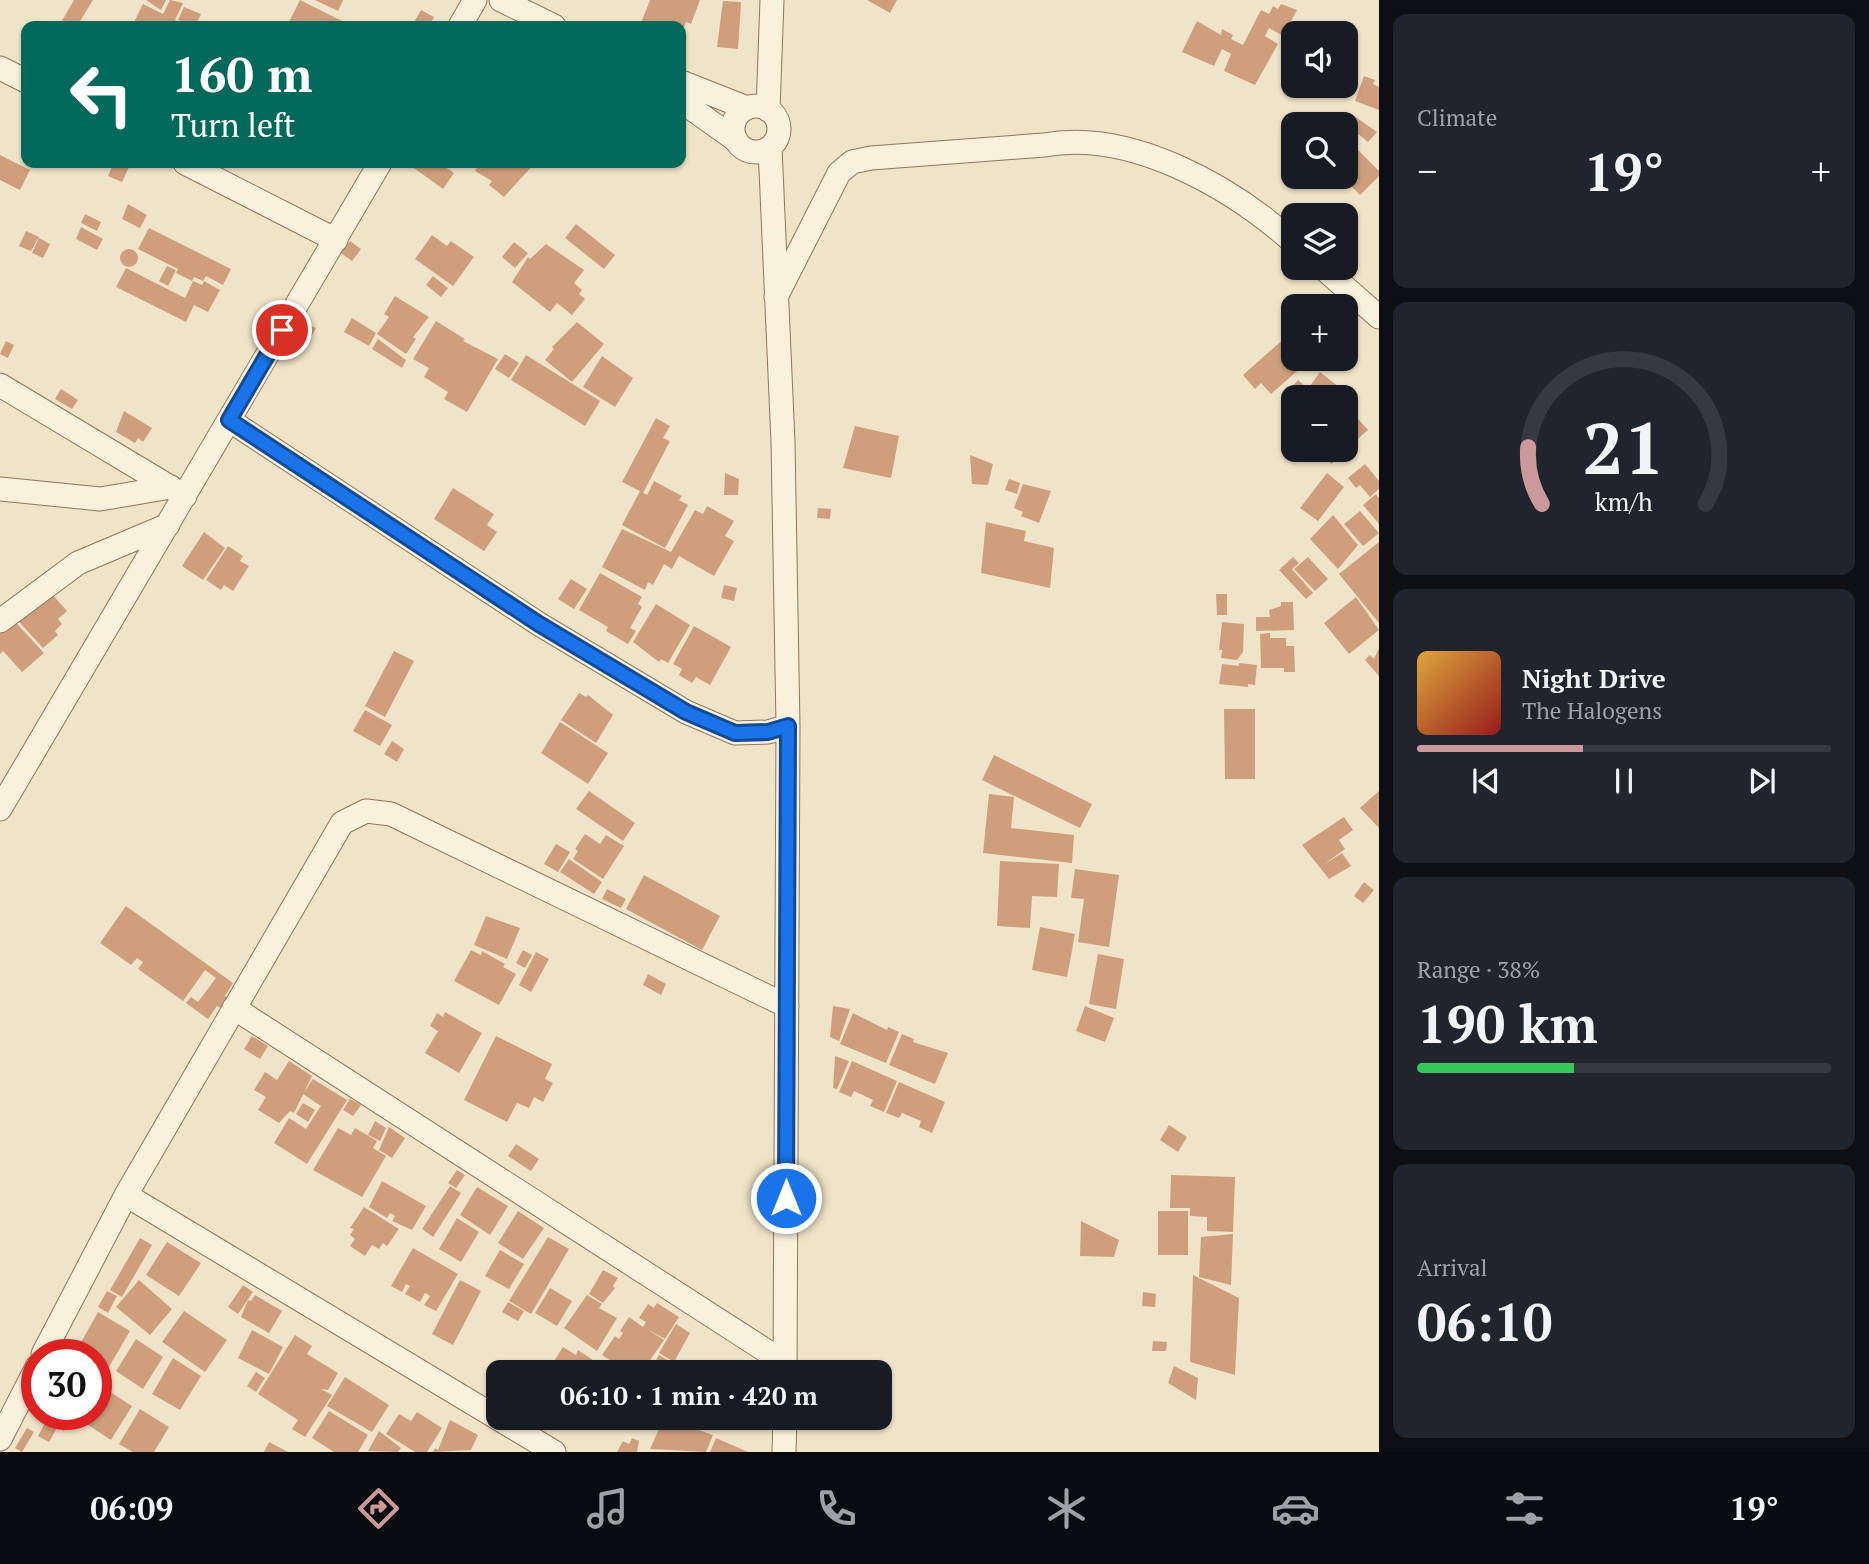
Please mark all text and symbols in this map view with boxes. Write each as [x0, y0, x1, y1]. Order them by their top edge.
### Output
map controls [1281, 21, 1358, 462]
button: sound [1281, 21, 1358, 98]
text: 160 m [171, 41, 313, 106]
icon: left [56, 49, 147, 140]
text: Climate [1417, 102, 1497, 133]
text: Turn left [171, 104, 295, 146]
button: search [1281, 112, 1358, 189]
text: 19° [1584, 137, 1664, 206]
text: − [1417, 146, 1437, 196]
text: + [1811, 146, 1831, 196]
button: layers [1281, 203, 1358, 280]
button: + [1281, 294, 1358, 371]
pin [252, 300, 312, 360]
icon: arrive [263, 311, 301, 349]
button: − [1281, 385, 1358, 462]
text: 21 [1583, 399, 1665, 496]
text: km/h [1595, 485, 1653, 518]
text: Night Drive [1522, 661, 1666, 695]
text: The Halogens [1522, 695, 1662, 726]
icon: previous [1467, 762, 1505, 800]
icon: pause [1605, 762, 1643, 800]
icon: next [1743, 762, 1781, 800]
text: Range · 38% [1417, 954, 1540, 985]
text: 190 km [1417, 989, 1598, 1058]
position arrow [749, 1161, 823, 1235]
text: Arrival [1417, 1252, 1488, 1283]
text: 06:10 [1417, 1287, 1552, 1356]
speed limit sign: 30 [21, 1339, 112, 1430]
text: 06:10 · 1 min · 420 m [560, 1378, 818, 1412]
icon: directions [354, 1484, 403, 1533]
icon: music [583, 1484, 632, 1533]
icon: phone [812, 1484, 861, 1533]
icon: climate [1042, 1484, 1091, 1533]
icon: car [1271, 1484, 1320, 1533]
icon: filters [1500, 1484, 1549, 1533]
text: 06:09 [90, 1487, 173, 1529]
text: 19° [1729, 1487, 1779, 1529]

